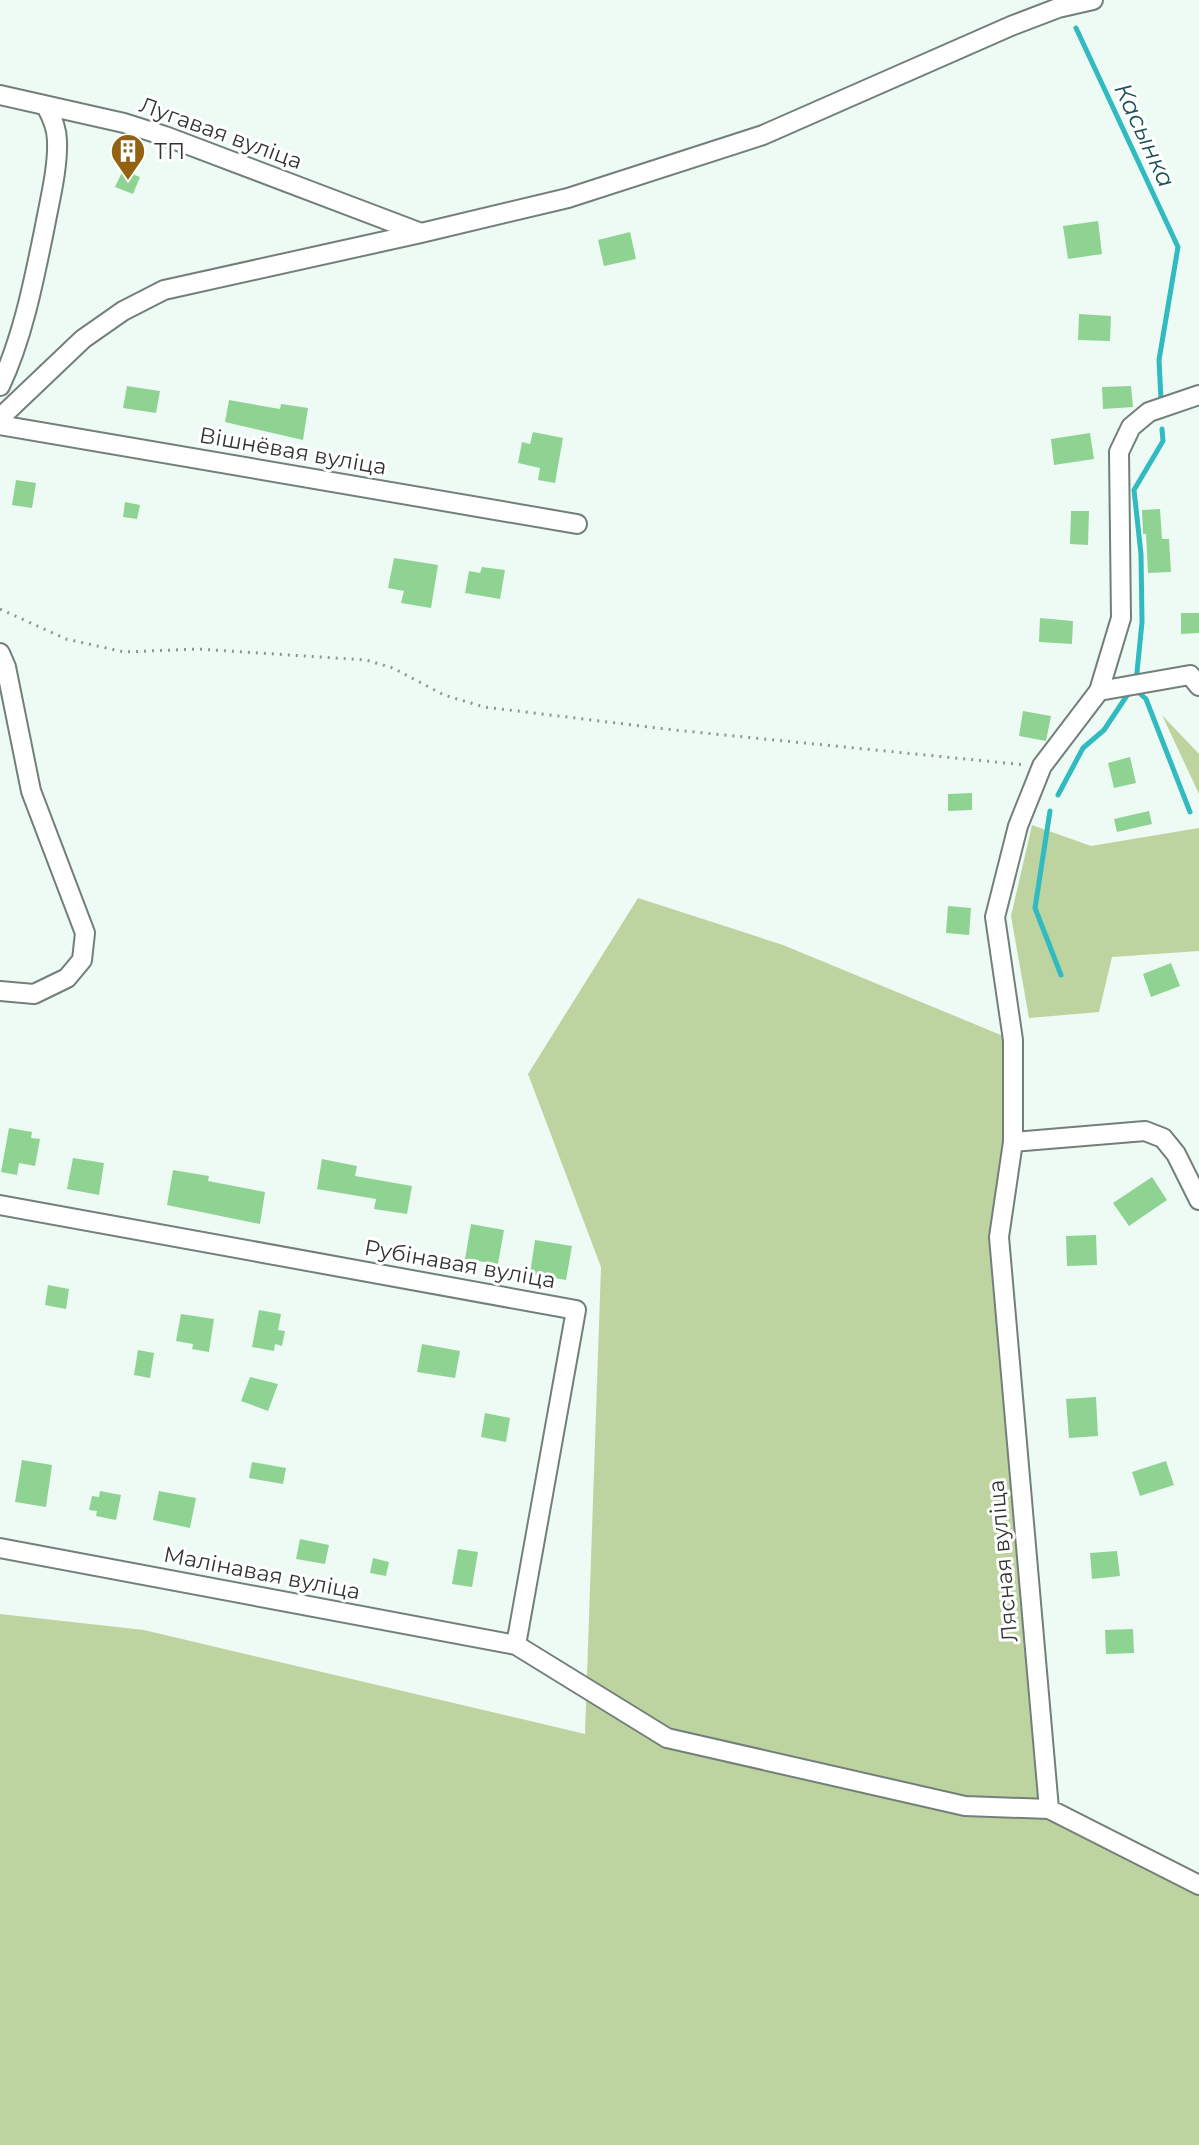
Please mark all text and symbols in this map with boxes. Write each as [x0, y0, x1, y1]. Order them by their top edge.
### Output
water label: Касынка [1108, 78, 1182, 192]
street label: Лугавая вуліца [136, 91, 306, 175]
building icon: ТП [109, 132, 147, 182]
place label: ТП [154, 138, 185, 165]
street label: Вішнёвая вуліца [197, 421, 389, 481]
street label: Рубінавая вуліца [362, 1234, 558, 1294]
street label: Лясная вуліца [982, 1479, 1024, 1643]
street label: Малінавая вуліца [161, 1541, 363, 1605]

